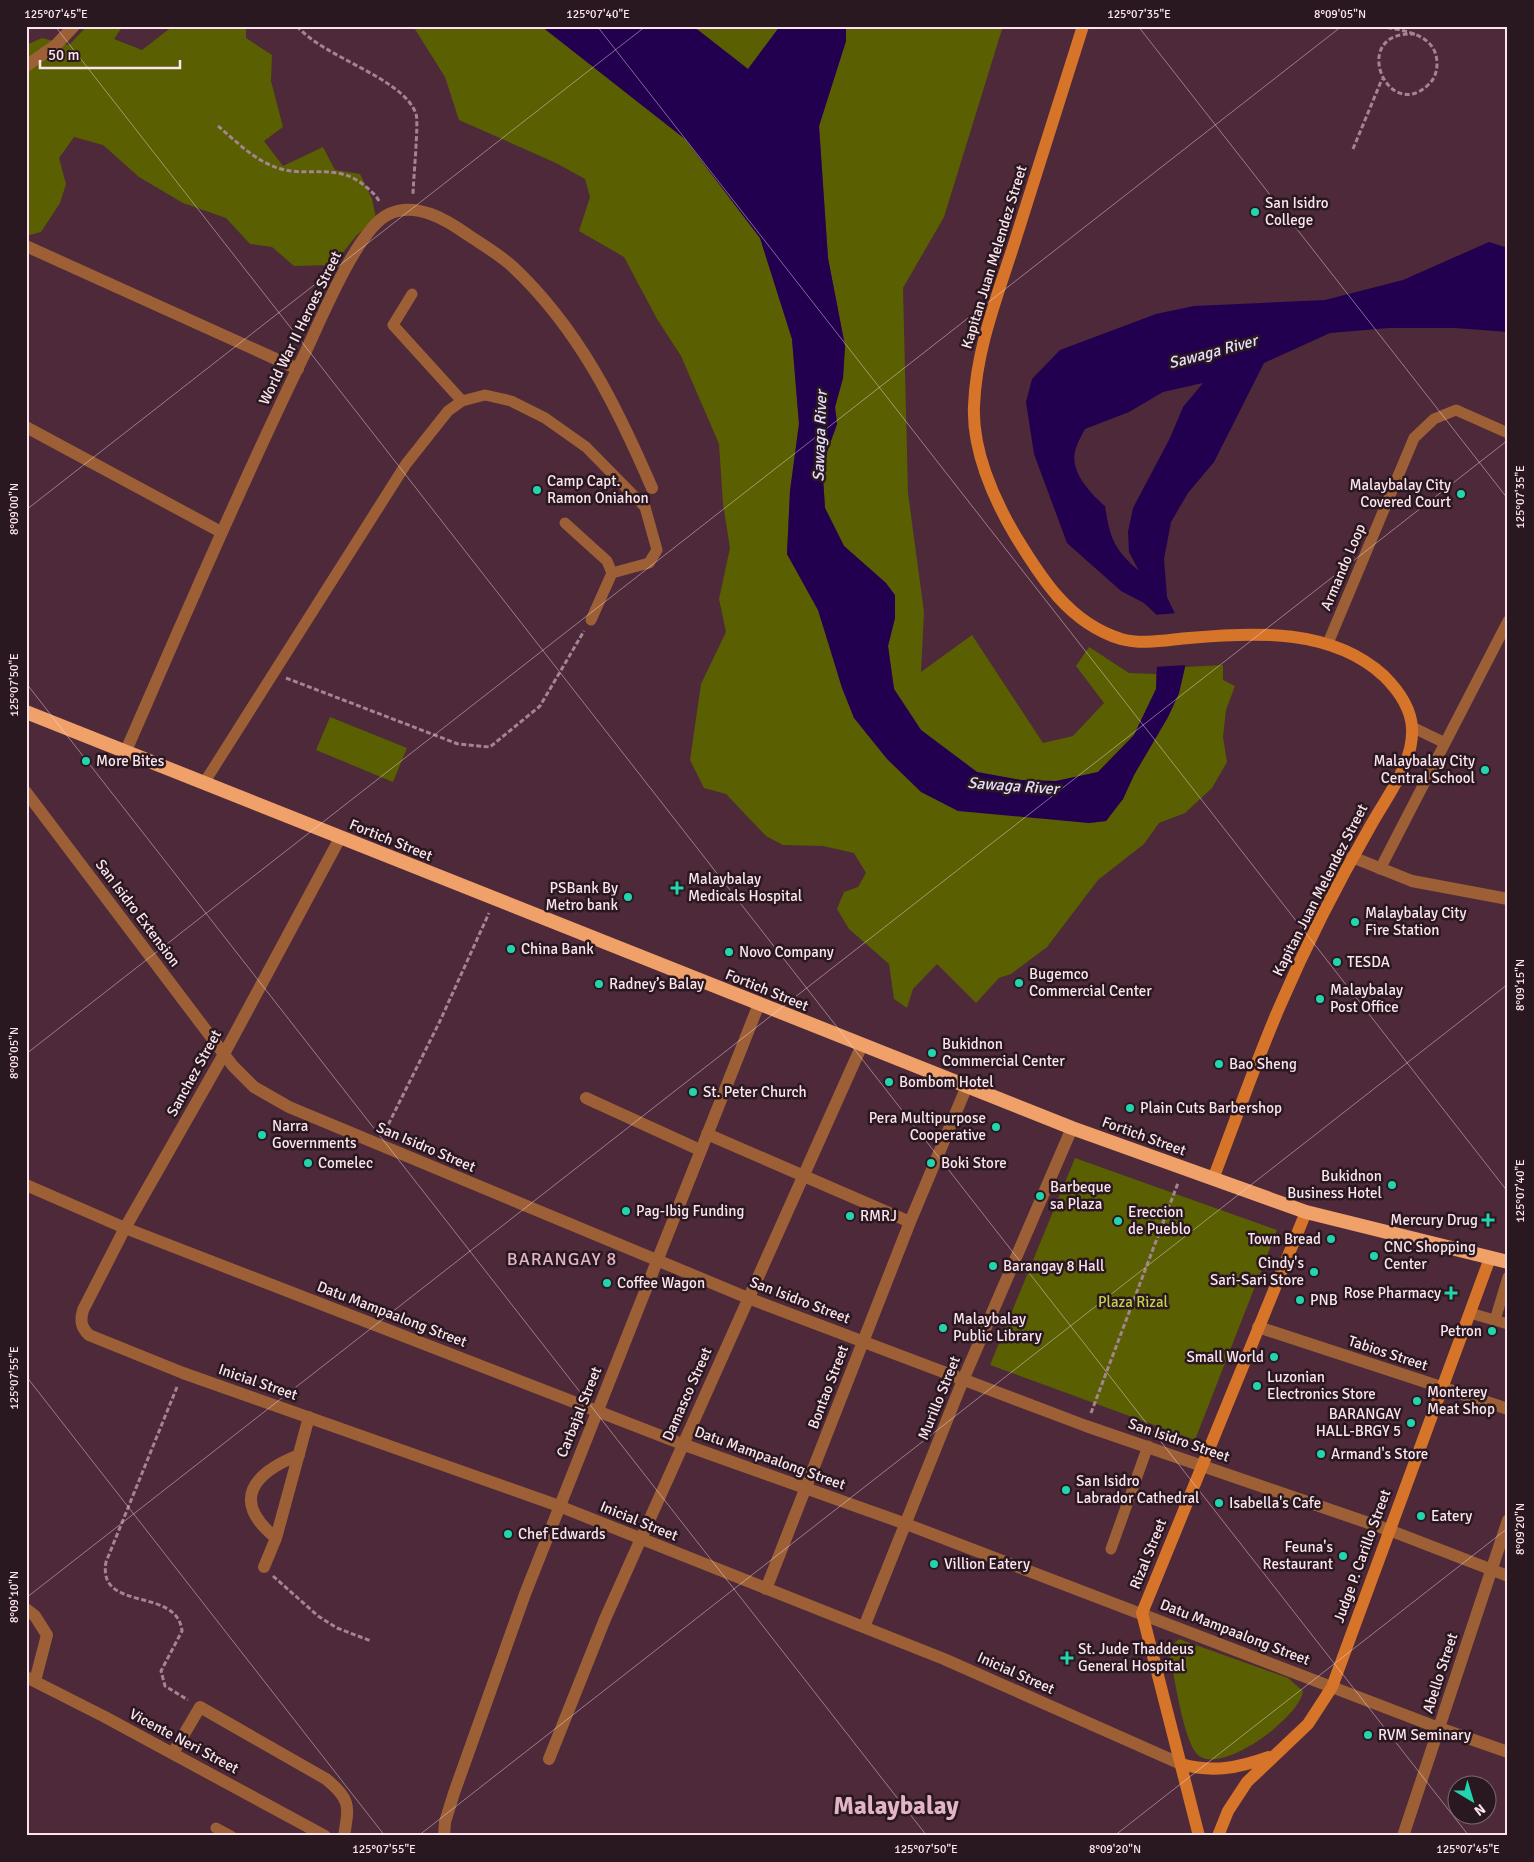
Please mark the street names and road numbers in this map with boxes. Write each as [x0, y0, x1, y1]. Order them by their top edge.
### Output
street label: Kapitan Juan Melendez Street [957, 163, 1031, 351]
street label: World War II Heroes Street [255, 248, 345, 408]
street label: Armando Loop [1317, 521, 1369, 613]
street label: Kapitan Juan Melendez Street [1269, 801, 1371, 979]
street label: Fortich Street [347, 815, 435, 865]
street label: San Isidro Extension [92, 856, 184, 970]
street label: Fortich Street [723, 965, 811, 1015]
street label: Sanchez Street [163, 1027, 225, 1119]
street label: Fortich Street [1100, 1112, 1188, 1160]
street label: San Isidro Street [374, 1118, 478, 1176]
street label: San Isidro Street [747, 1273, 853, 1327]
street label: Datu Mampaalong Street [314, 1277, 470, 1351]
street label: Tabios Street [1346, 1332, 1430, 1374]
street label: Bontao Street [804, 1343, 852, 1431]
street label: Damasco Street [658, 1344, 716, 1444]
street label: Murillo Street [914, 1353, 964, 1443]
street label: Inicial Street [216, 1360, 300, 1404]
street label: Carbajal Street [553, 1364, 605, 1460]
street label: San Isidro Street [1126, 1414, 1232, 1466]
street label: Datu Mampaalong Street [692, 1422, 848, 1494]
street label: Judge P. Carillo Street [1330, 1487, 1394, 1625]
street label: Inicial Street [597, 1497, 681, 1545]
street label: Rizal Street [1126, 1516, 1170, 1592]
street label: Datu Mampaalong Street [1157, 1595, 1313, 1669]
street label: Abello Street [1419, 1631, 1461, 1715]
street label: Inicial Street [975, 1648, 1057, 1698]
street label: Vicente Neri Street [126, 1705, 242, 1777]

